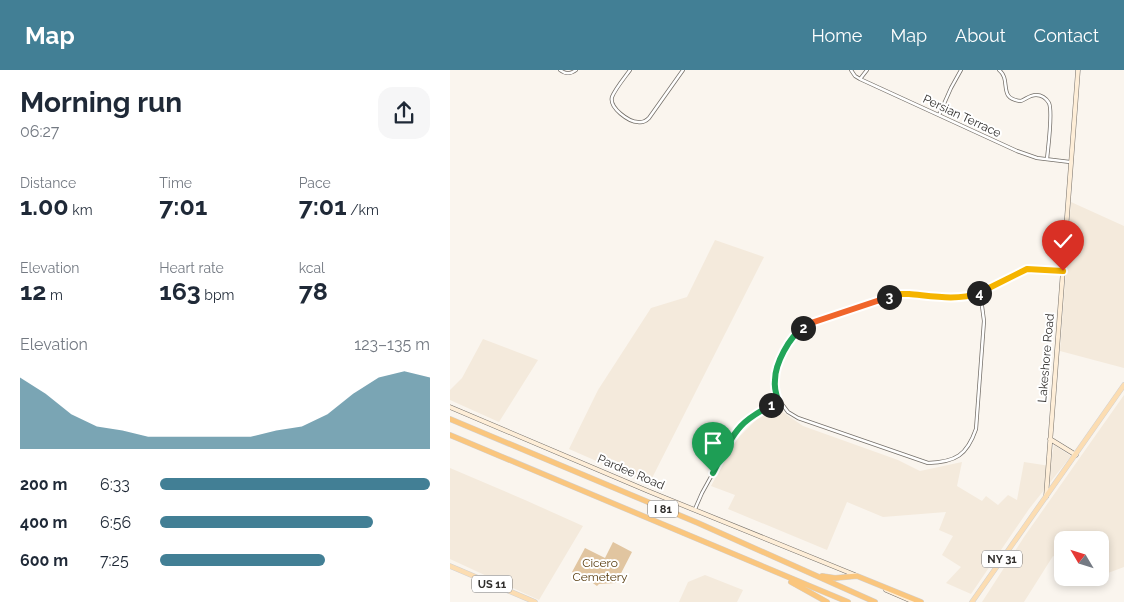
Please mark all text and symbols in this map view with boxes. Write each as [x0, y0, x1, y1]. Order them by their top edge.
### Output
text: Map [25, 21, 75, 50]
text: Home [811, 25, 862, 46]
text: Map [890, 25, 927, 46]
text: About [955, 25, 1006, 46]
text: Contact [1034, 25, 1099, 46]
text: Morning run [20, 86, 182, 119]
button: share [378, 87, 430, 139]
street label: Persian Terrace [921, 92, 1003, 140]
text: 06:27 [20, 122, 59, 141]
text: Distance [20, 175, 76, 191]
text: Time [159, 175, 192, 191]
text: Pace [299, 175, 331, 191]
text: 1.00 [20, 191, 69, 221]
text: 7:01 [159, 191, 207, 221]
text: 7:01 [299, 191, 347, 221]
text: km [69, 202, 93, 218]
text: /km [347, 202, 379, 218]
pin [1042, 220, 1084, 271]
icon: check [1049, 227, 1077, 255]
text: Elevation [20, 260, 79, 276]
text: Heart rate [159, 260, 224, 276]
text: kcal [299, 260, 325, 276]
text: 12 [20, 276, 46, 306]
text: 163 [159, 276, 201, 306]
text: 78 [299, 276, 328, 306]
pin: 4 [966, 280, 992, 306]
pin: 3 [876, 284, 902, 310]
text: 4 [976, 285, 984, 301]
text: m [46, 287, 63, 303]
text: bpm [201, 287, 234, 303]
text: 3 [886, 289, 893, 305]
street label: Lakeshore Road [1035, 313, 1057, 403]
pin: 2 [790, 316, 816, 340]
text: 2 [800, 320, 807, 336]
text: Elevation [20, 335, 88, 354]
text: 123–135 m [354, 335, 430, 354]
pin: 1 [758, 392, 784, 418]
text: 1 [768, 397, 775, 413]
pin [692, 422, 734, 473]
icon: arrive [699, 429, 727, 457]
street label: Pardee Road [595, 452, 667, 492]
text: 200 m [20, 475, 67, 494]
text: 6:33 [100, 475, 130, 494]
road number: I 81 [648, 500, 678, 518]
text: 400 m [20, 513, 68, 532]
text: 6:56 [100, 513, 131, 532]
north arrow [1054, 531, 1109, 586]
map controls [1054, 531, 1109, 586]
road number: NY 31 [982, 550, 1022, 568]
text: 600 m [20, 551, 68, 570]
text: 7:25 [100, 551, 129, 570]
park label: Cicero Cemetery [573, 556, 628, 584]
road number: US 11 [472, 576, 512, 592]

